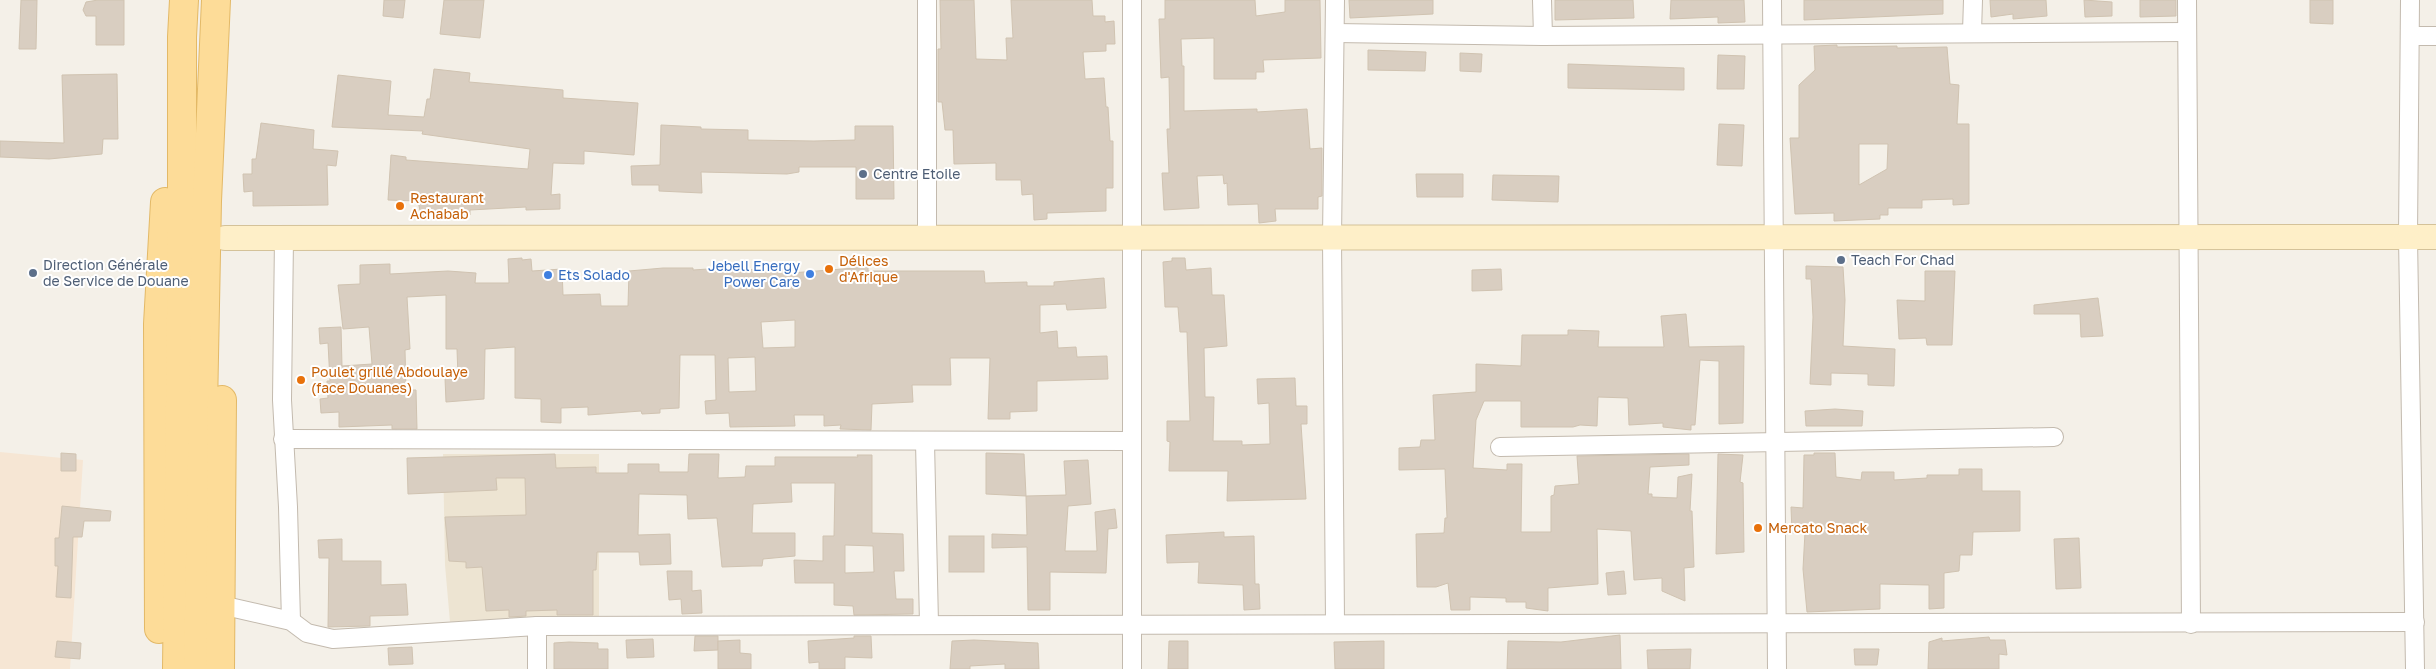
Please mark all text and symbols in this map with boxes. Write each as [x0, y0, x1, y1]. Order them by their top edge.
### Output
place label: Centre Etoile [873, 165, 960, 182]
marker: Centre Etoile [857, 168, 869, 180]
place label: Restaurant Achabab [410, 189, 484, 222]
marker: Restaurant Achabab [394, 200, 406, 212]
place label: Teach For Chad [1851, 251, 1954, 268]
place label: Délices d'Afrique [839, 252, 898, 285]
marker: Teach For Chad [1835, 254, 1847, 266]
place label: Direction Générale de Service de Douane [43, 256, 189, 289]
place label: Jebell Energy Power Care [708, 257, 800, 290]
marker: Délices d'Afrique [823, 263, 835, 275]
place label: Ets Solado [558, 266, 630, 283]
marker: Direction Générale de Service de Douane [27, 267, 39, 279]
marker: Jebell Energy Power Care [804, 268, 816, 280]
marker: Ets Solado [542, 269, 554, 281]
place label: Poulet grillé Abdoulaye (face Douanes) [311, 363, 468, 396]
marker: Poulet grillé Abdoulaye (face Douanes) [295, 374, 307, 386]
place label: Mercato Snack [1768, 519, 1867, 536]
marker: Mercato Snack [1752, 522, 1764, 534]

